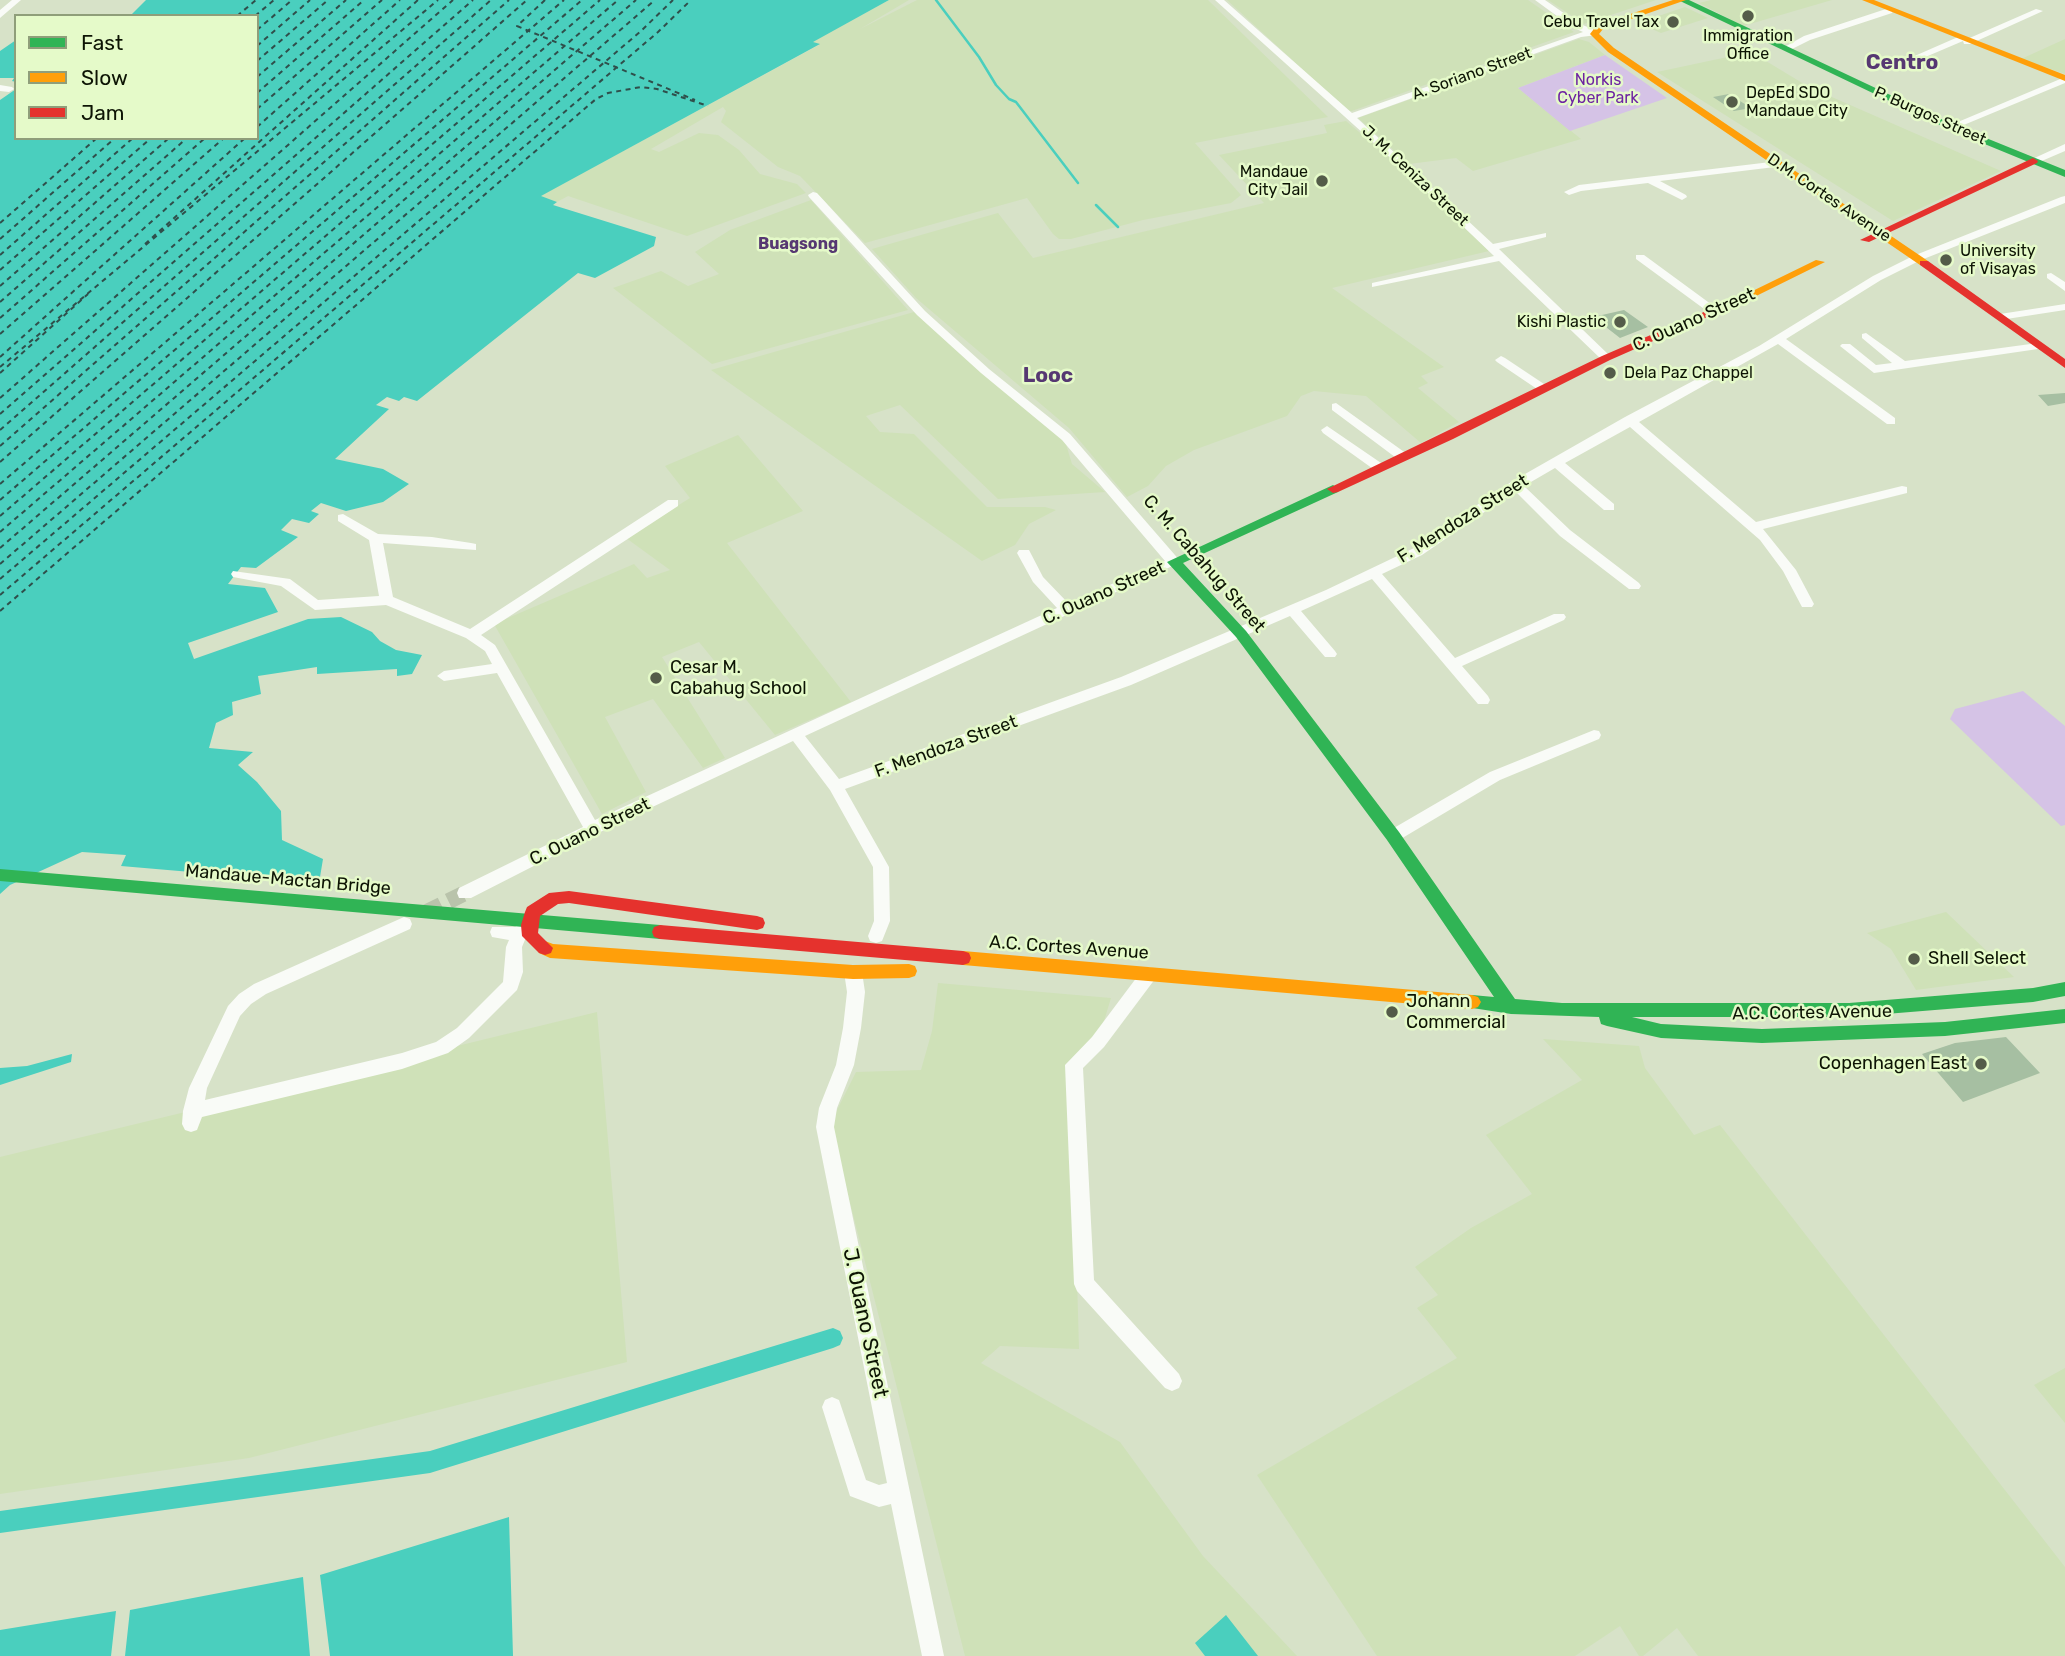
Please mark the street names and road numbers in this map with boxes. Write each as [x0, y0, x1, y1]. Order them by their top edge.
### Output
street label: A. Soriano Street [1410, 43, 1534, 105]
street label: P. Burgos Street [1871, 83, 1989, 149]
street label: J. M. Ceniza Street [1358, 122, 1472, 230]
street label: D.M. Cortes Avenue [1764, 150, 1894, 246]
street label: C. Ouano Street [1630, 283, 1758, 357]
street label: F. Mendoza Street [1394, 470, 1532, 568]
street label: C. M. Cabahug Street [1138, 491, 1270, 637]
street label: C. Ouano Street [1040, 556, 1168, 630]
street label: F. Mendoza Street [872, 711, 1020, 783]
street label: C. Ouano Street [526, 794, 654, 870]
street label: Mandaue-Mactan Bridge [184, 860, 392, 900]
street label: A.C. Cortes Avenue [988, 932, 1150, 964]
street label: A.C. Cortes Avenue [1732, 1001, 1892, 1025]
street label: J. Ouano Street [837, 1246, 893, 1400]

